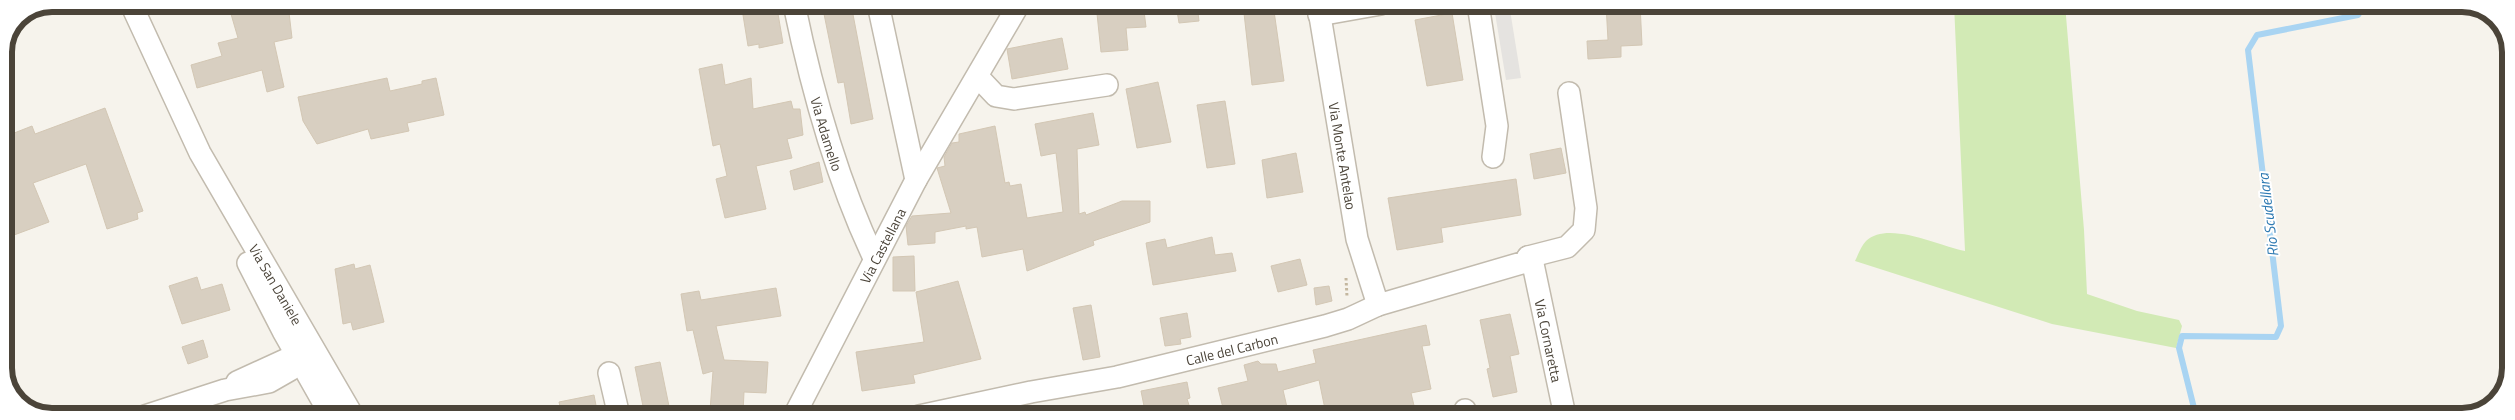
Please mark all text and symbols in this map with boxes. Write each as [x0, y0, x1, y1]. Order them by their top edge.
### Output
street label: Via Adamello [806, 94, 848, 174]
street label: Via Monte Antelao [1324, 101, 1362, 211]
water label: Rio Scudellara [2251, 171, 2285, 258]
street label: Via Castellana [854, 204, 910, 287]
street label: Via San Daniele [244, 240, 308, 329]
street label: Via Cornaretta [1530, 297, 1568, 384]
street label: Calle del Carbon [1184, 327, 1280, 370]

